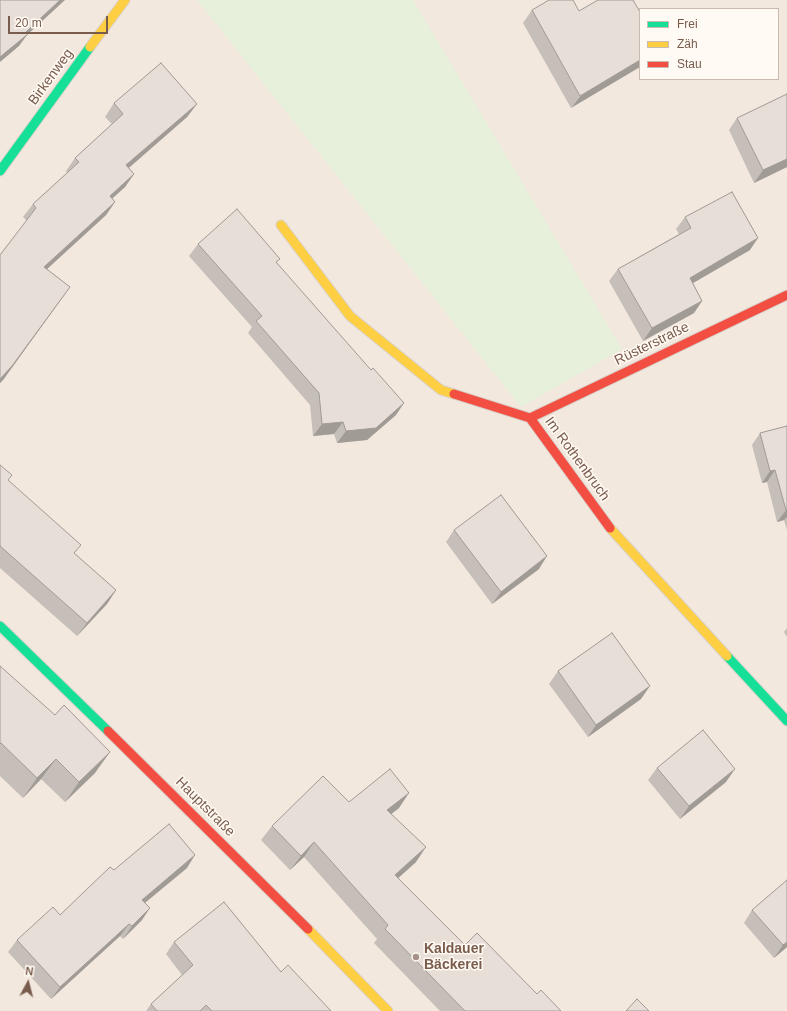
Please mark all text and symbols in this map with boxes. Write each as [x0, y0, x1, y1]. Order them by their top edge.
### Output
scale bar [10, 8, 110, 34]
legend [639, 8, 779, 80]
text: 20 m [15, 16, 42, 30]
text: Frei [677, 17, 698, 31]
text: Zäh [677, 37, 698, 51]
street label: Birkenweg [25, 46, 77, 108]
text: Stau [677, 57, 702, 71]
street label: Rüsterstraße [612, 319, 692, 369]
street label: Im Rothenbruch [541, 414, 613, 504]
street label: Hauptstraße [172, 774, 238, 840]
place label: Kaldauer Bäckerei [424, 941, 484, 974]
marker: Kaldauer Bäckerei [411, 952, 421, 962]
north arrow [8, 963, 48, 1003]
text: N [25, 965, 34, 978]

